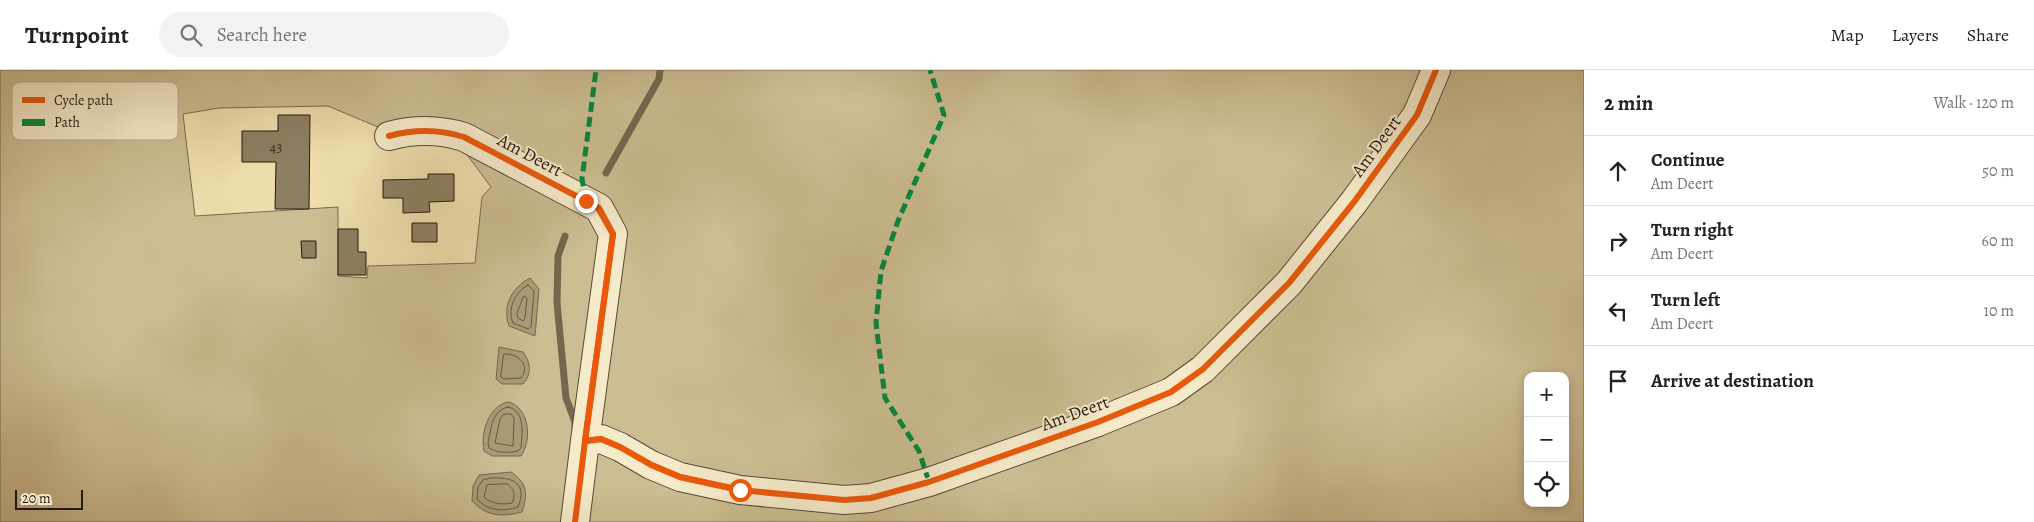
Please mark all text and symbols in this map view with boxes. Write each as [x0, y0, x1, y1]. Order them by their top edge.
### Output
search box [159, 12, 509, 57]
text: Turnpoint [25, 19, 129, 51]
icon: search [177, 21, 205, 49]
text: Search here [217, 22, 307, 48]
text: Map [1831, 23, 1864, 47]
text: Layers [1892, 23, 1939, 47]
text: Share [1967, 23, 2009, 47]
legend [12, 82, 178, 140]
text: 2 min [1604, 89, 1653, 117]
text: Cycle path [54, 91, 114, 110]
text: Walk · 120 m [1933, 92, 2014, 114]
street label: Am Deert [1345, 110, 1406, 182]
text: Path [54, 113, 81, 132]
street label: Am Deert [492, 127, 567, 182]
house number: 43 [269, 137, 283, 157]
text: Continue [1651, 147, 1725, 173]
icon: ahead [1604, 157, 1632, 185]
text: 50 m [1982, 160, 2014, 182]
text: Am Deert [1651, 173, 1714, 195]
route end [575, 190, 598, 213]
text: Turn right [1651, 217, 1733, 243]
icon: right [1604, 227, 1632, 255]
text: 60 m [1982, 230, 2014, 252]
text: Am Deert [1651, 243, 1714, 265]
text: Turn left [1651, 287, 1720, 313]
icon: left [1604, 297, 1632, 325]
text: 10 m [1984, 300, 2014, 322]
text: Am Deert [1651, 313, 1714, 335]
icon: arrive [1604, 367, 1632, 395]
text: Arrive at destination [1651, 368, 1814, 394]
map controls [1524, 372, 1569, 507]
button: + [1524, 372, 1569, 417]
street label: Am Deert [1037, 390, 1112, 437]
button: − [1524, 417, 1569, 462]
button: locate [1524, 462, 1569, 507]
route start [729, 479, 752, 502]
scale bar [15, 487, 82, 510]
text: 20 m [22, 489, 51, 508]

